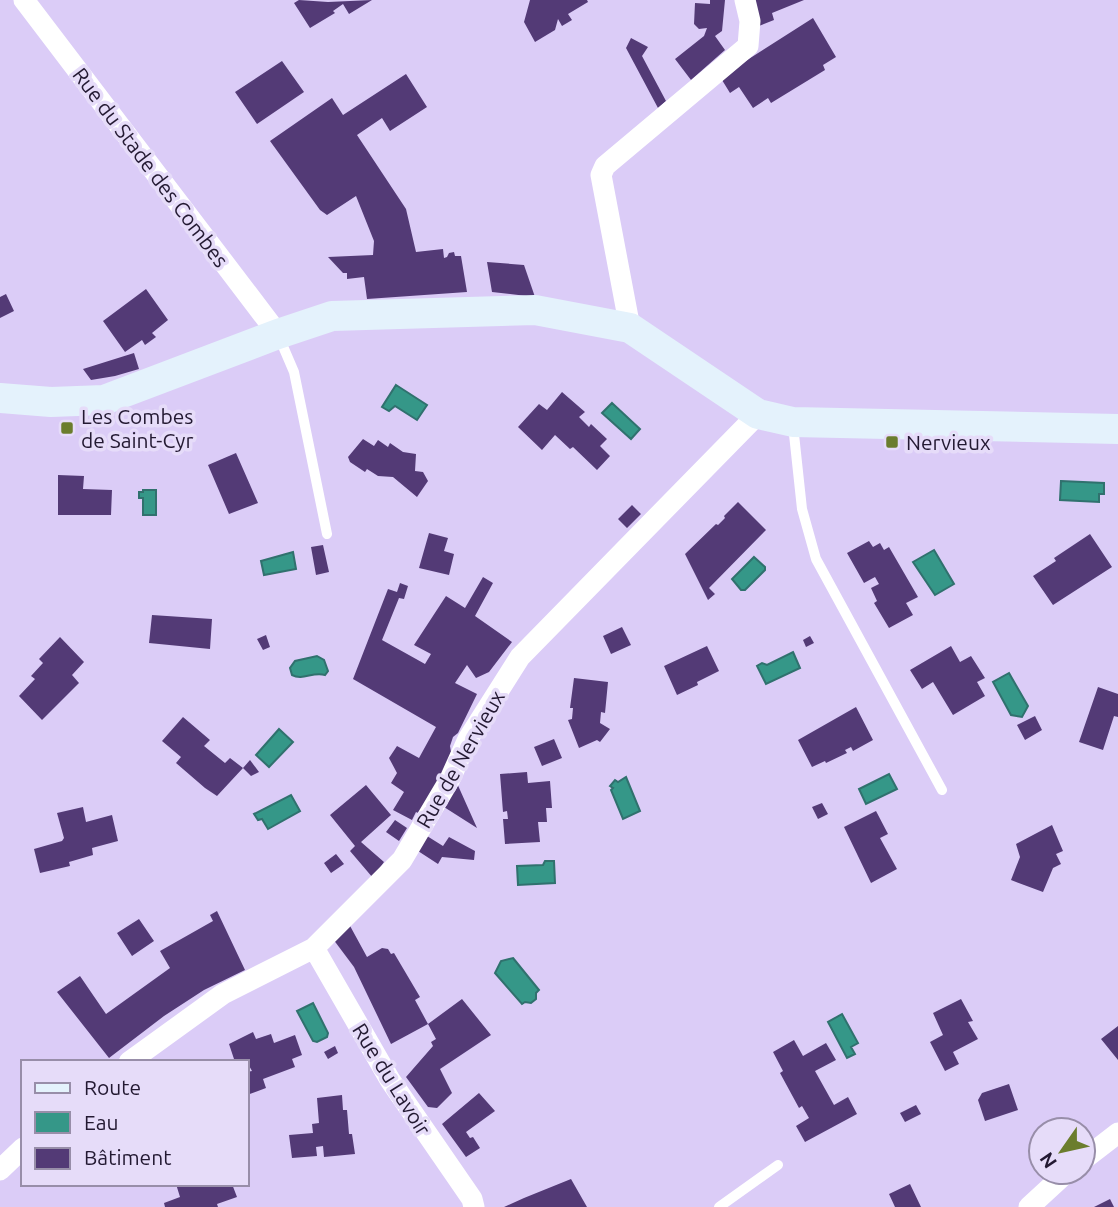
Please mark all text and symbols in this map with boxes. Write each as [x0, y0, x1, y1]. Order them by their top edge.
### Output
street label: Rue du Stade des Combes [68, 63, 234, 271]
place label: Les Combes de Saint-Cyr [81, 404, 193, 452]
marker: Les Combes de Saint-Cyr [59, 420, 75, 436]
place label: Nervieux [906, 430, 991, 454]
marker: Nervieux [884, 434, 900, 450]
street label: Rue de Nervieux [411, 686, 509, 832]
street label: Rue du Lavoir [348, 1019, 436, 1139]
legend [21, 1060, 248, 1186]
text: Route [84, 1075, 141, 1099]
text: Eau [84, 1110, 119, 1134]
north arrow [1027, 1116, 1097, 1186]
text: Bâtiment [84, 1145, 171, 1169]
text: N [1035, 1148, 1061, 1173]

